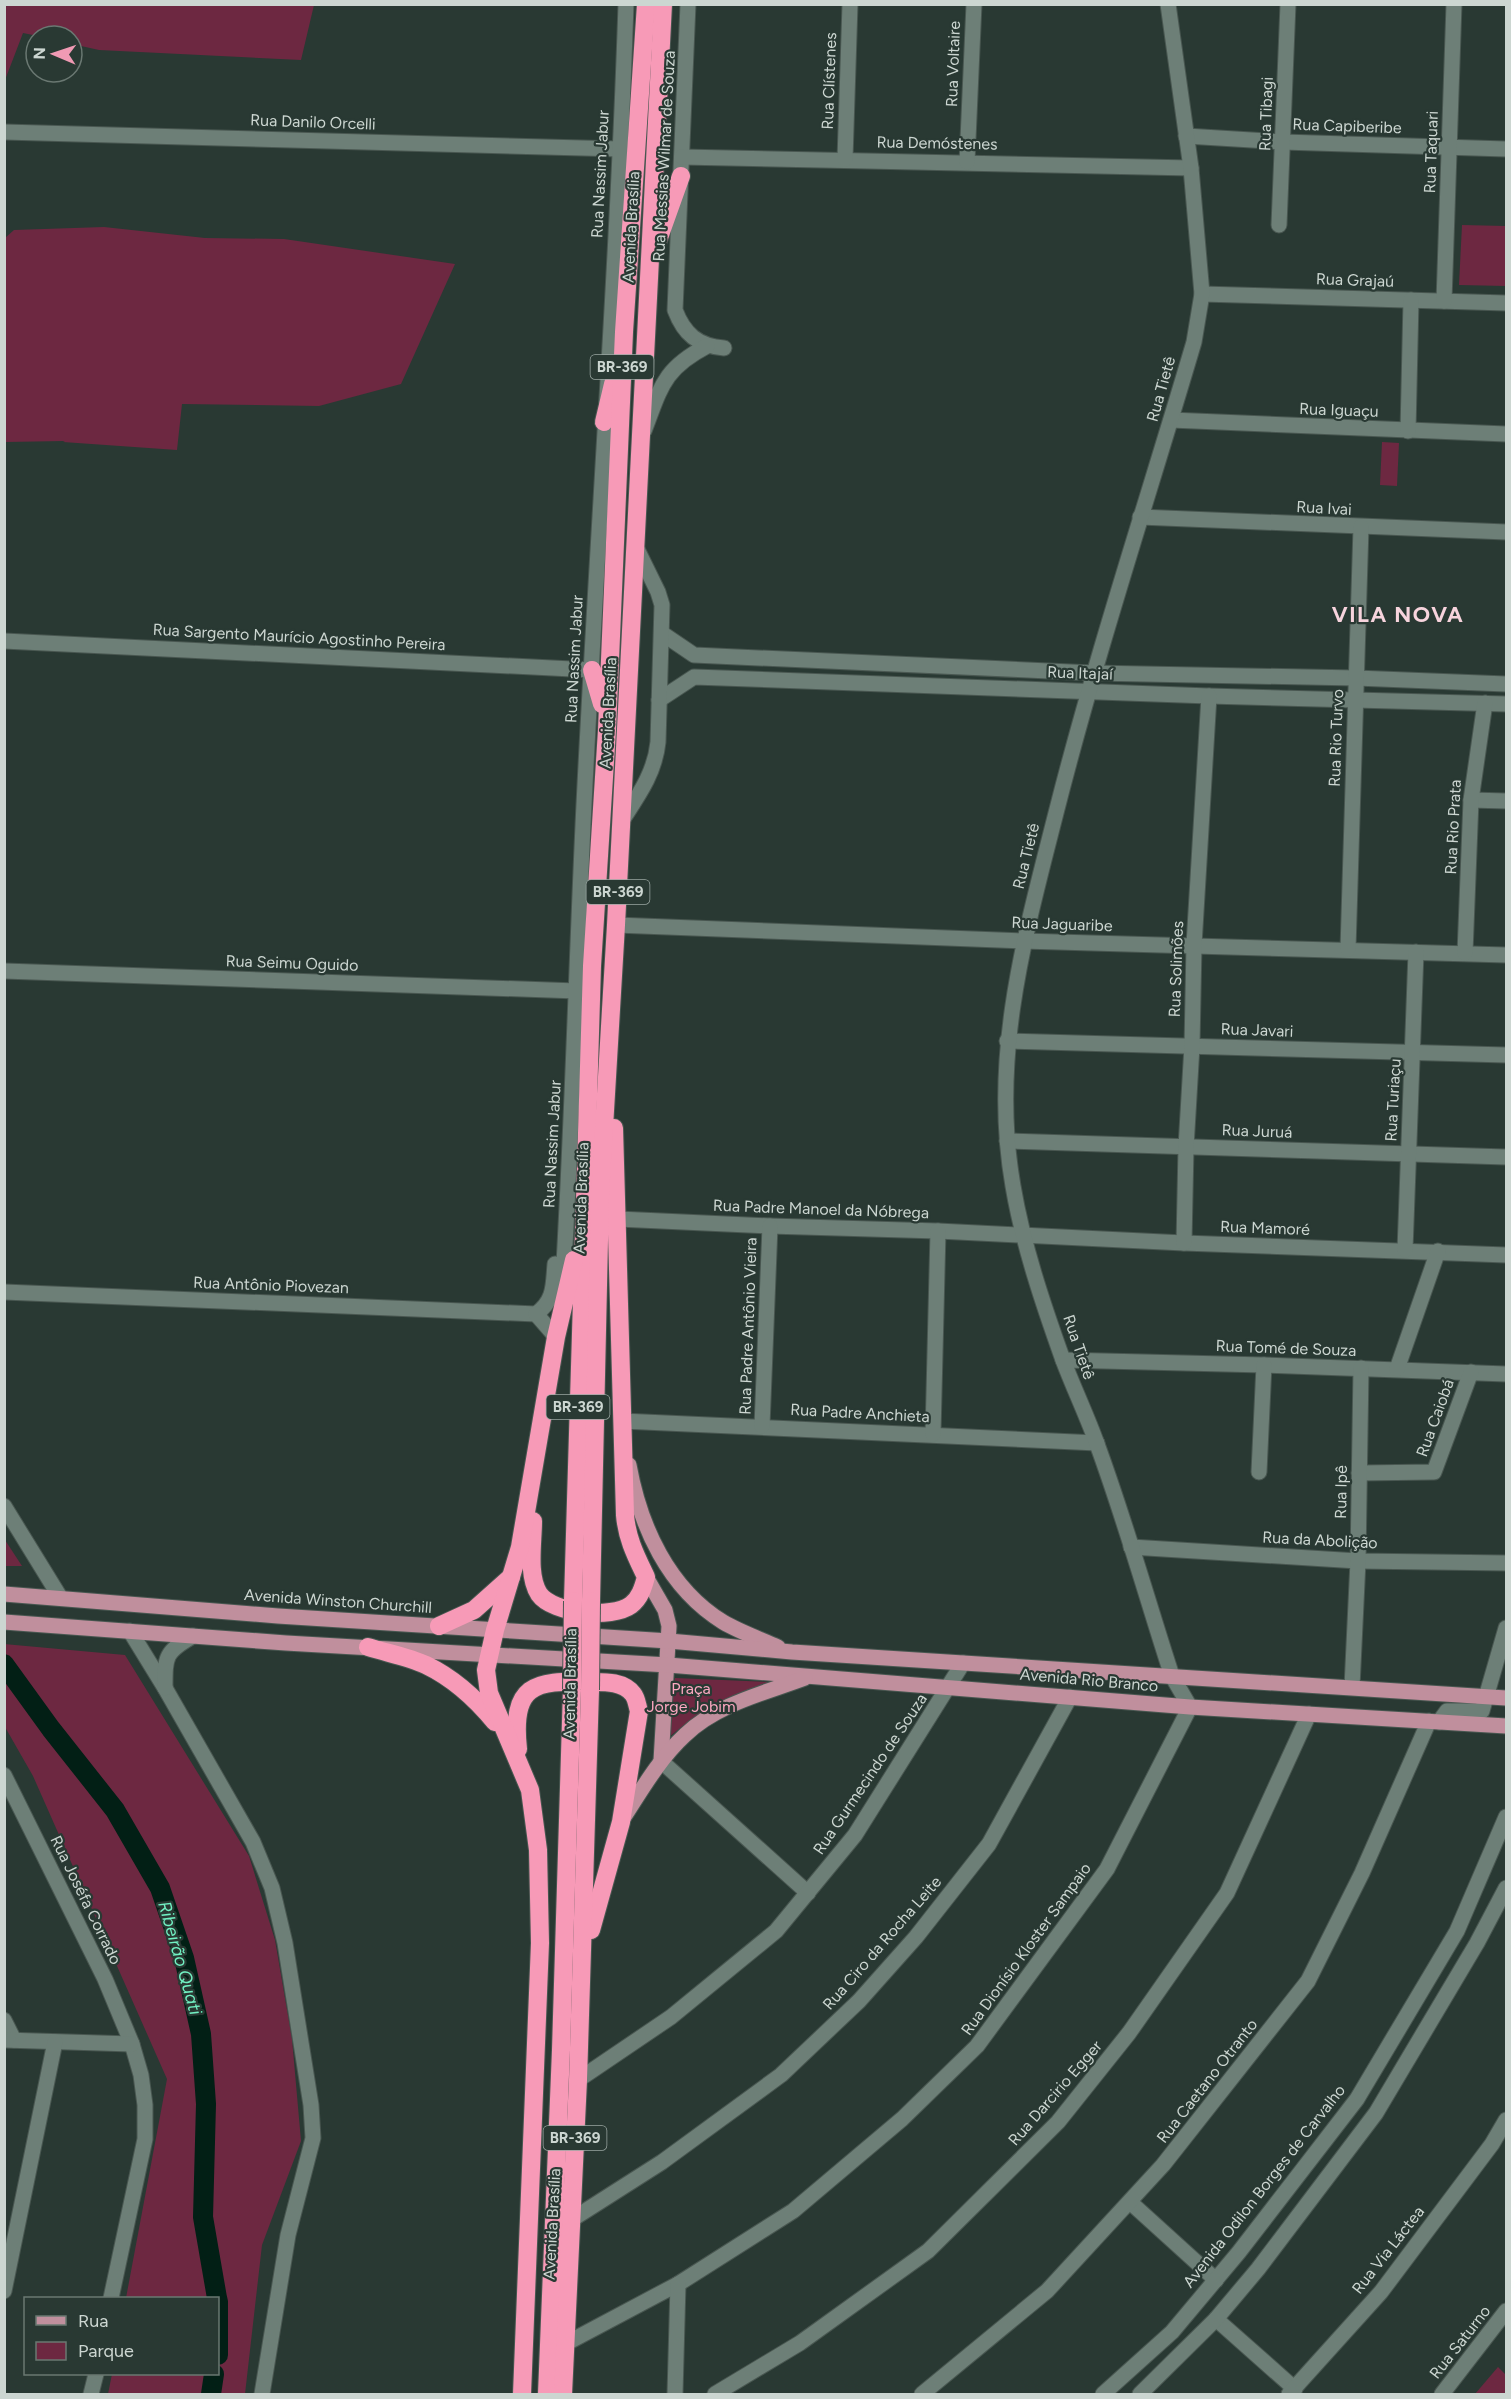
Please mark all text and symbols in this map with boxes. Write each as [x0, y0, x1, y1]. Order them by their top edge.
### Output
street label: Rua Voltaire [942, 20, 964, 107]
north arrow [24, 24, 84, 84]
street label: Rua Clístenes [818, 32, 840, 130]
text: N [30, 47, 49, 60]
street label: Rua Messias Wilmar de Souza [649, 50, 679, 262]
street label: Rua Tibagi [1255, 77, 1277, 151]
street label: Rua Nassim Jabur [587, 109, 613, 238]
street label: Rua Danilo Orcelli [250, 110, 376, 134]
street label: Rua Taquari [1420, 110, 1442, 194]
street label: Rua Capiberibe [1292, 115, 1402, 137]
street label: Rua Demóstenes [876, 132, 998, 154]
street label: Avenida Brasília [619, 171, 643, 283]
street label: Rua Grajaú [1316, 269, 1394, 291]
street label: Rua Tietê [1143, 354, 1179, 424]
road number: BR-369 [590, 355, 654, 379]
street label: Rua Iguaçu [1299, 399, 1379, 421]
street label: Rua Ivai [1296, 497, 1352, 519]
street label: Rua Nassim Jabur [561, 594, 587, 723]
district label: VILA NOVA [1332, 601, 1464, 628]
street label: Rua Sargento Maurício Agostinho Pereira [152, 620, 446, 654]
street label: Avenida Brasília [596, 657, 620, 769]
street label: Rua Itajaí [1047, 662, 1114, 684]
street label: Rua Rio Turvo [1325, 689, 1347, 787]
street label: Rua Rio Prata [1441, 779, 1465, 875]
street label: Rua Tietê [1009, 821, 1043, 891]
road number: BR-369 [586, 880, 650, 904]
street label: Rua Jaguaribe [1011, 913, 1113, 935]
street label: Rua Solimões [1165, 920, 1187, 1018]
street label: Rua Seimu Oguido [225, 951, 359, 975]
street label: Rua Javari [1220, 1019, 1294, 1041]
street label: Rua Turiaçu [1381, 1058, 1405, 1142]
street label: Rua Nassim Jabur [539, 1079, 565, 1208]
street label: Rua Juruá [1221, 1120, 1293, 1142]
street label: Avenida Brasília [570, 1142, 592, 1254]
street label: Rua Padre Manoel da Nóbrega [713, 1196, 929, 1222]
street label: Rua Mamoré [1220, 1217, 1310, 1239]
street label: Rua Padre Antônio Vieira [735, 1237, 761, 1415]
street label: Rua Antônio Piovezan [193, 1273, 349, 1297]
street label: Rua Tietê [1059, 1312, 1099, 1382]
street label: Rua Tomé de Souza [1215, 1336, 1357, 1360]
street label: Rua Caiobá [1412, 1377, 1458, 1459]
road number: BR-369 [546, 1395, 610, 1419]
street label: Rua Padre Anchieta [790, 1400, 930, 1426]
street label: Rua Ipê [1331, 1465, 1351, 1519]
street label: Rua da Abolição [1262, 1527, 1378, 1553]
street label: Avenida Winston Churchill [243, 1585, 433, 1617]
street label: Avenida Brasília [560, 1628, 580, 1740]
street label: Avenida Rio Branco [1019, 1664, 1159, 1696]
park label: Praça Jorge Jobim [646, 1679, 736, 1716]
street label: Rua Gurmecindo de Souza [809, 1690, 931, 1858]
street label: Rua Joséfa Corrado [47, 1832, 125, 1968]
street label: Rua Dionísio Kloster Sampaio [957, 1859, 1095, 2039]
street label: Rua Ciro da Rocha Leite [819, 1872, 945, 2014]
water label: Ribeirão Quati [153, 1898, 207, 2018]
street label: Rua Caetano Otranto [1153, 2015, 1261, 2147]
street label: Rua Darcirio Egger [1004, 2036, 1106, 2149]
street label: Avenida Odilon Borges de Carvalho [1179, 2081, 1349, 2291]
road number: BR-369 [544, 2126, 606, 2150]
street label: Avenida Brasília [540, 2168, 564, 2280]
street label: Rua Via Láctea [1348, 2202, 1428, 2298]
legend [24, 2297, 219, 2375]
street label: Rua Saturno [1426, 2302, 1494, 2382]
text: Rua [78, 2310, 109, 2332]
text: Parque [78, 2340, 134, 2362]

